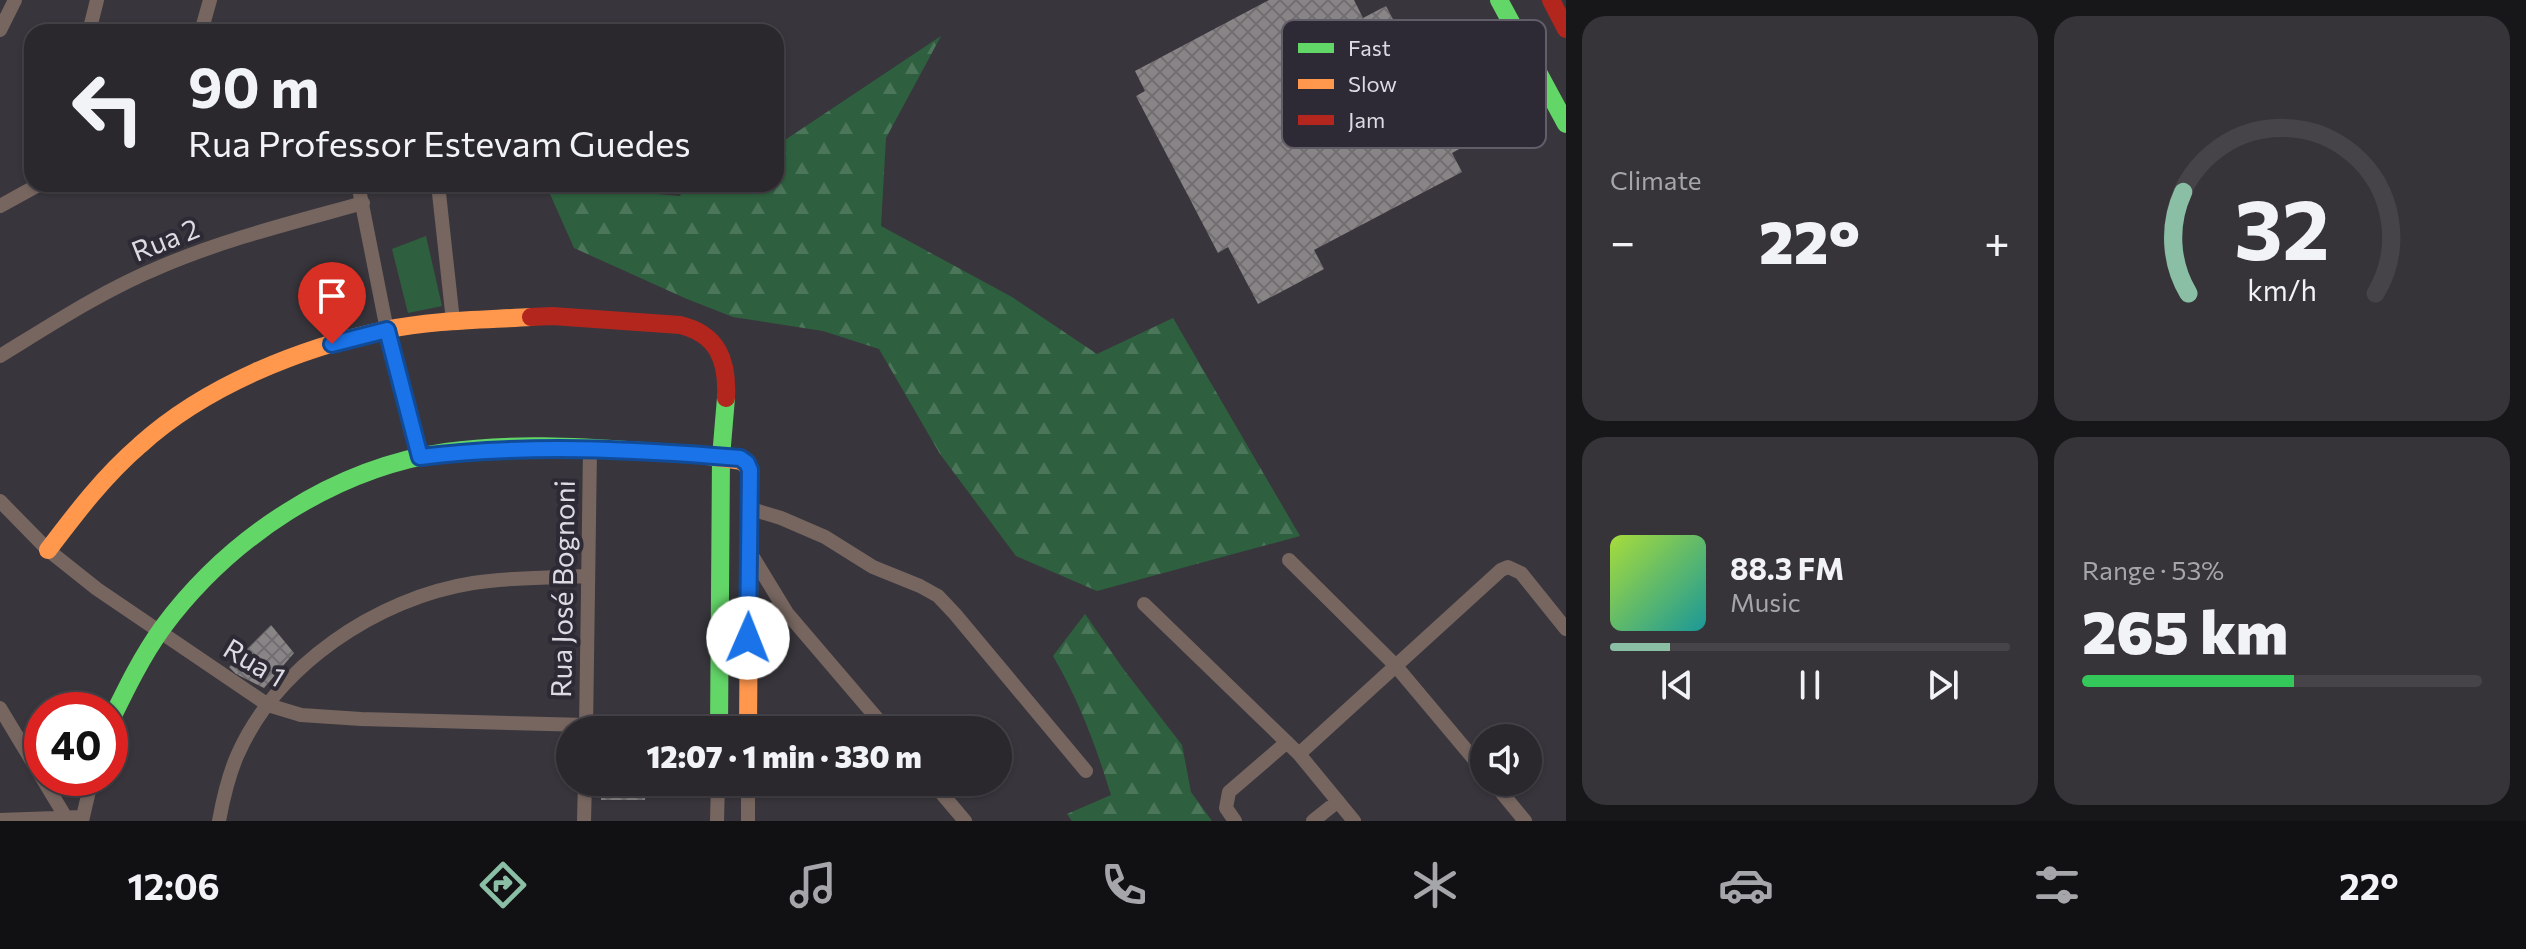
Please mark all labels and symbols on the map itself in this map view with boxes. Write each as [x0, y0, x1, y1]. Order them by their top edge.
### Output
legend [1282, 20, 1546, 148]
text: Fast [1348, 34, 1391, 61]
text: Slow [1348, 70, 1397, 97]
text: Jam [1348, 106, 1385, 133]
street label: Rua 2 [126, 210, 204, 268]
pin [298, 262, 366, 344]
street label: Rua José Bognoni [543, 480, 581, 698]
position arrow [706, 596, 790, 680]
street label: Rua 1 [218, 630, 292, 694]
speed limit sign: 40 [24, 692, 128, 796]

